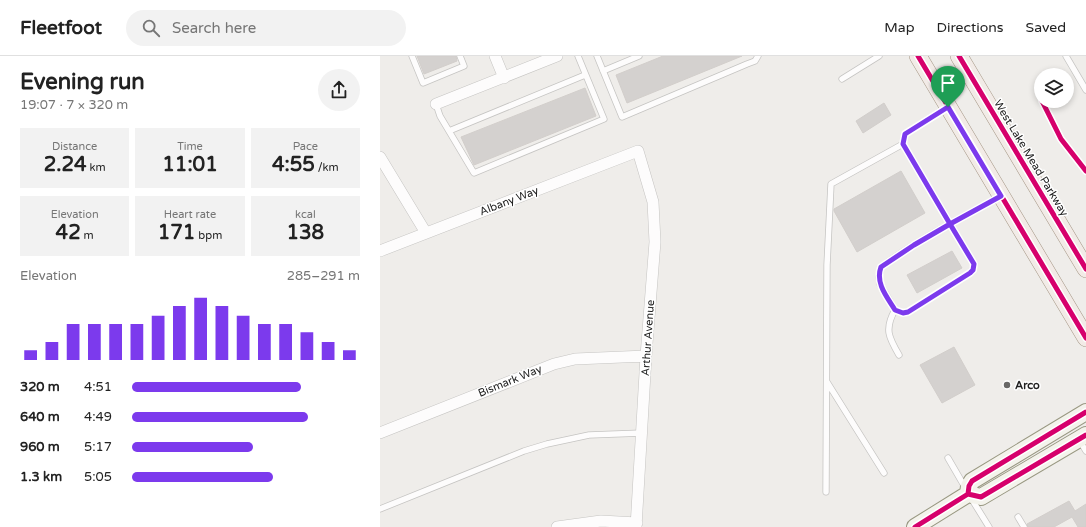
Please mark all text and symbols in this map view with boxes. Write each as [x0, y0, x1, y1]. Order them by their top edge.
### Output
search box [126, 10, 406, 46]
text: Fleetfoot [20, 17, 102, 39]
icon: search [140, 17, 162, 39]
text: Search here [172, 19, 256, 37]
text: Map [884, 19, 915, 36]
text: Directions [937, 19, 1004, 36]
text: Saved [1026, 19, 1066, 36]
pin [931, 66, 965, 107]
map controls [1034, 68, 1074, 108]
button: layers [1034, 68, 1074, 108]
text: Evening run [20, 69, 145, 95]
button: share [318, 69, 360, 111]
icon: arrive [937, 72, 959, 94]
text: 19:07 · 7 × 320 m [20, 97, 128, 113]
street label: West Lake Mead Parkway [991, 97, 1071, 219]
text: Distance [52, 140, 97, 153]
text: Time [177, 140, 203, 153]
text: Pace [293, 140, 318, 153]
text: 2.24 [44, 153, 87, 177]
text: 11:01 [162, 153, 218, 177]
text: 4:55 [272, 153, 315, 177]
text: km [87, 161, 106, 174]
text: /km [315, 161, 339, 174]
street label: Albany Way [478, 184, 540, 218]
text: Elevation [51, 208, 99, 221]
text: Heart rate [164, 208, 216, 221]
text: kcal [295, 208, 316, 221]
text: 42 [56, 221, 81, 245]
text: 171 [158, 221, 195, 245]
text: 138 [286, 221, 324, 245]
text: m [81, 229, 94, 242]
text: bpm [195, 229, 222, 242]
text: Elevation [20, 268, 77, 284]
text: 285–291 m [287, 268, 360, 284]
street label: Arthur Avenue [639, 299, 657, 377]
street label: Bismark Way [476, 362, 544, 400]
text: 320 m [20, 379, 60, 395]
text: 4:51 [84, 379, 112, 395]
place label: Arco [1015, 379, 1040, 392]
marker: Arco [1002, 380, 1012, 390]
text: 640 m [20, 409, 60, 425]
text: 4:49 [84, 409, 112, 425]
text: 960 m [20, 439, 60, 455]
text: 5:17 [84, 439, 112, 455]
text: 1.3 km [20, 469, 62, 485]
text: 5:05 [84, 469, 112, 485]

